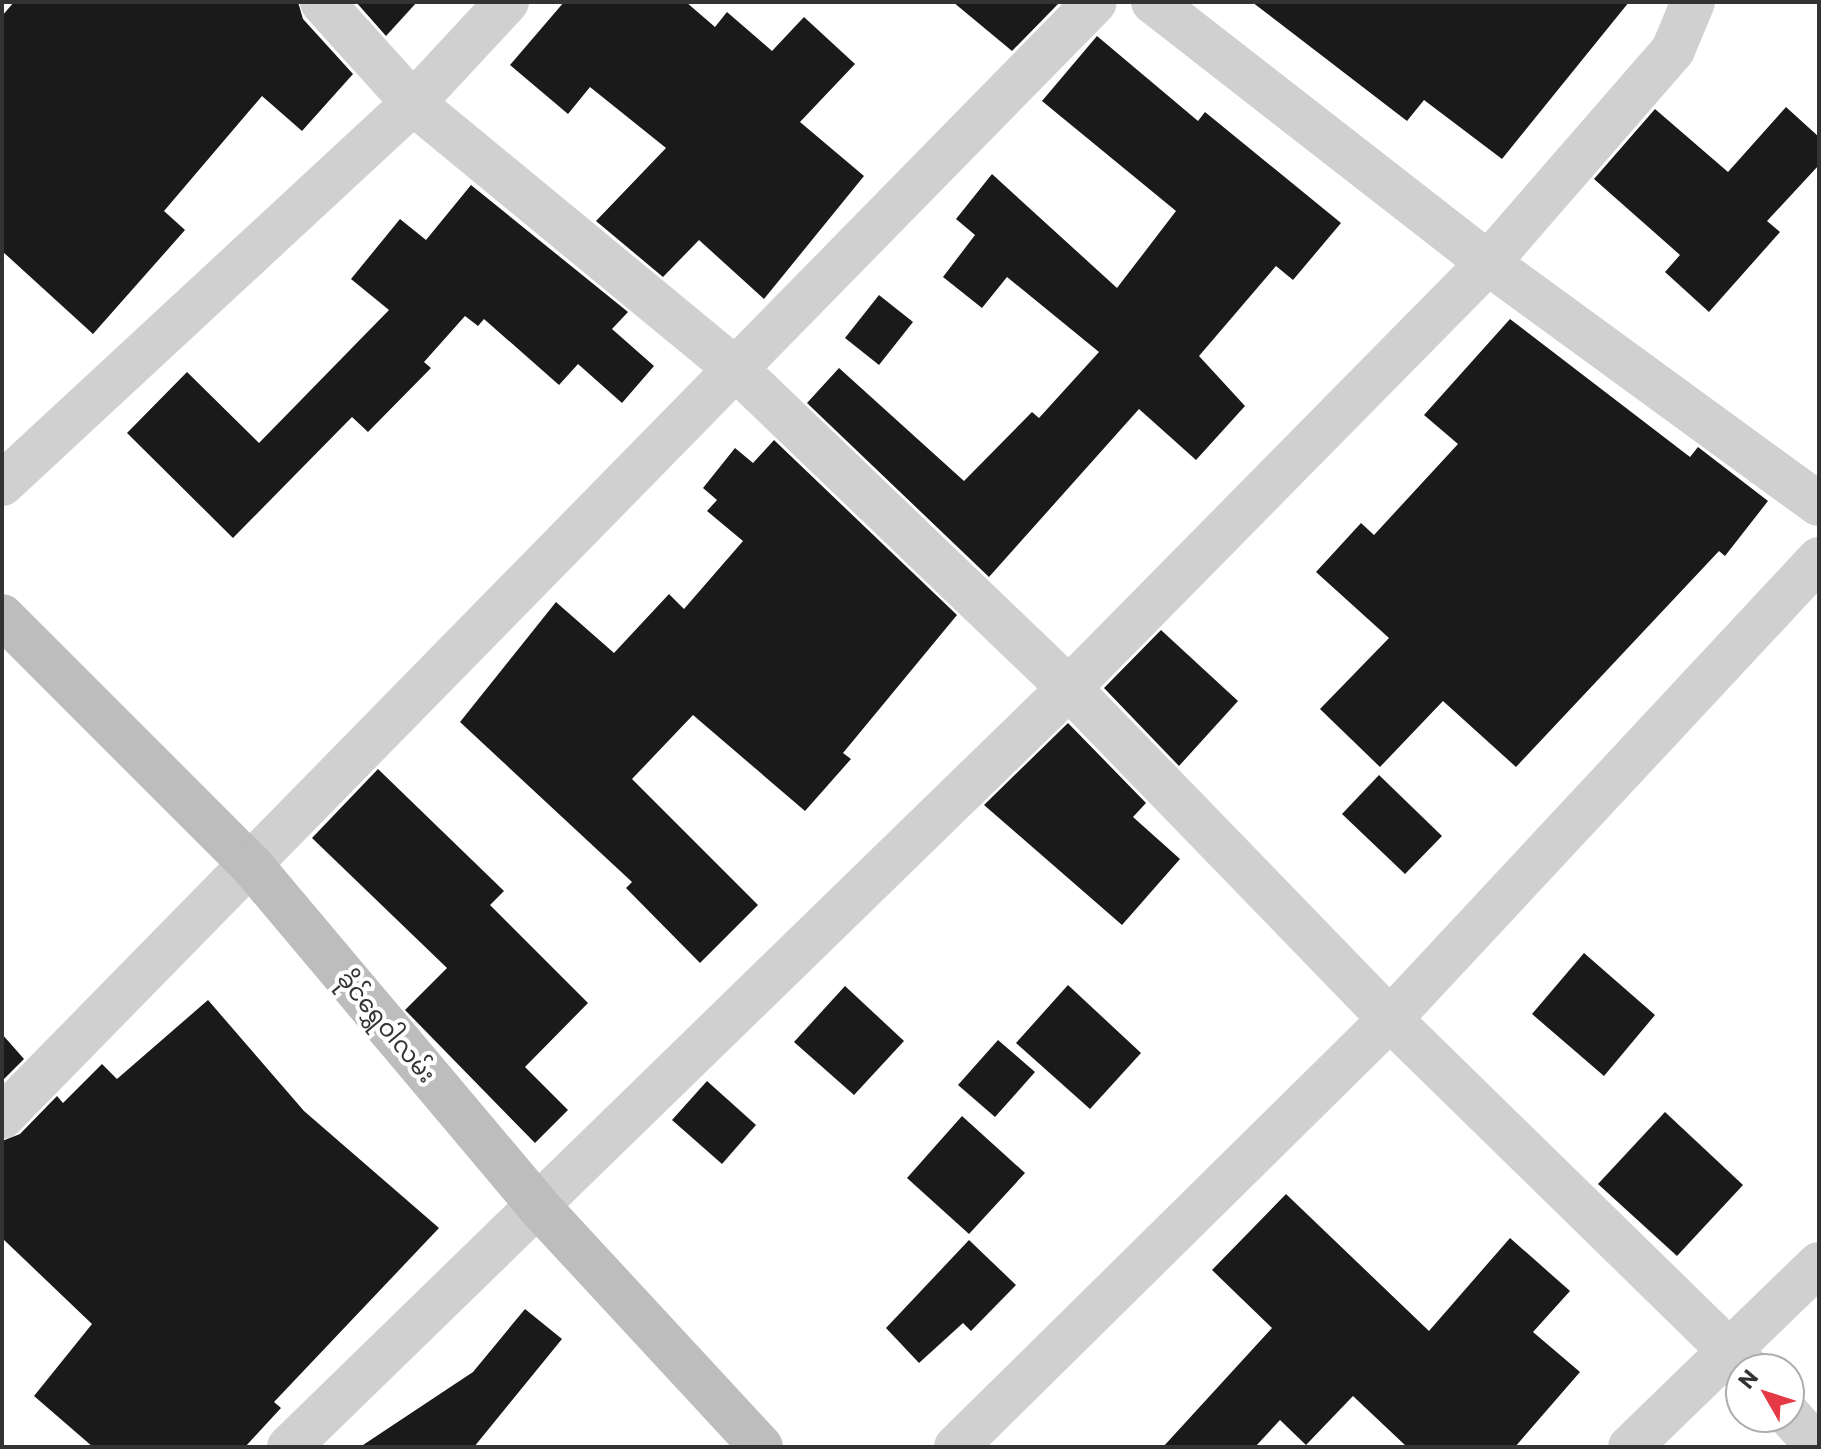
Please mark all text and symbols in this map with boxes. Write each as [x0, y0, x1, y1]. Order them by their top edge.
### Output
street label: ခိုင်ရွှေဝါလမ်း [332, 964, 442, 1088]
north arrow [1725, 1353, 1805, 1433]
text: N [1732, 1364, 1763, 1394]

